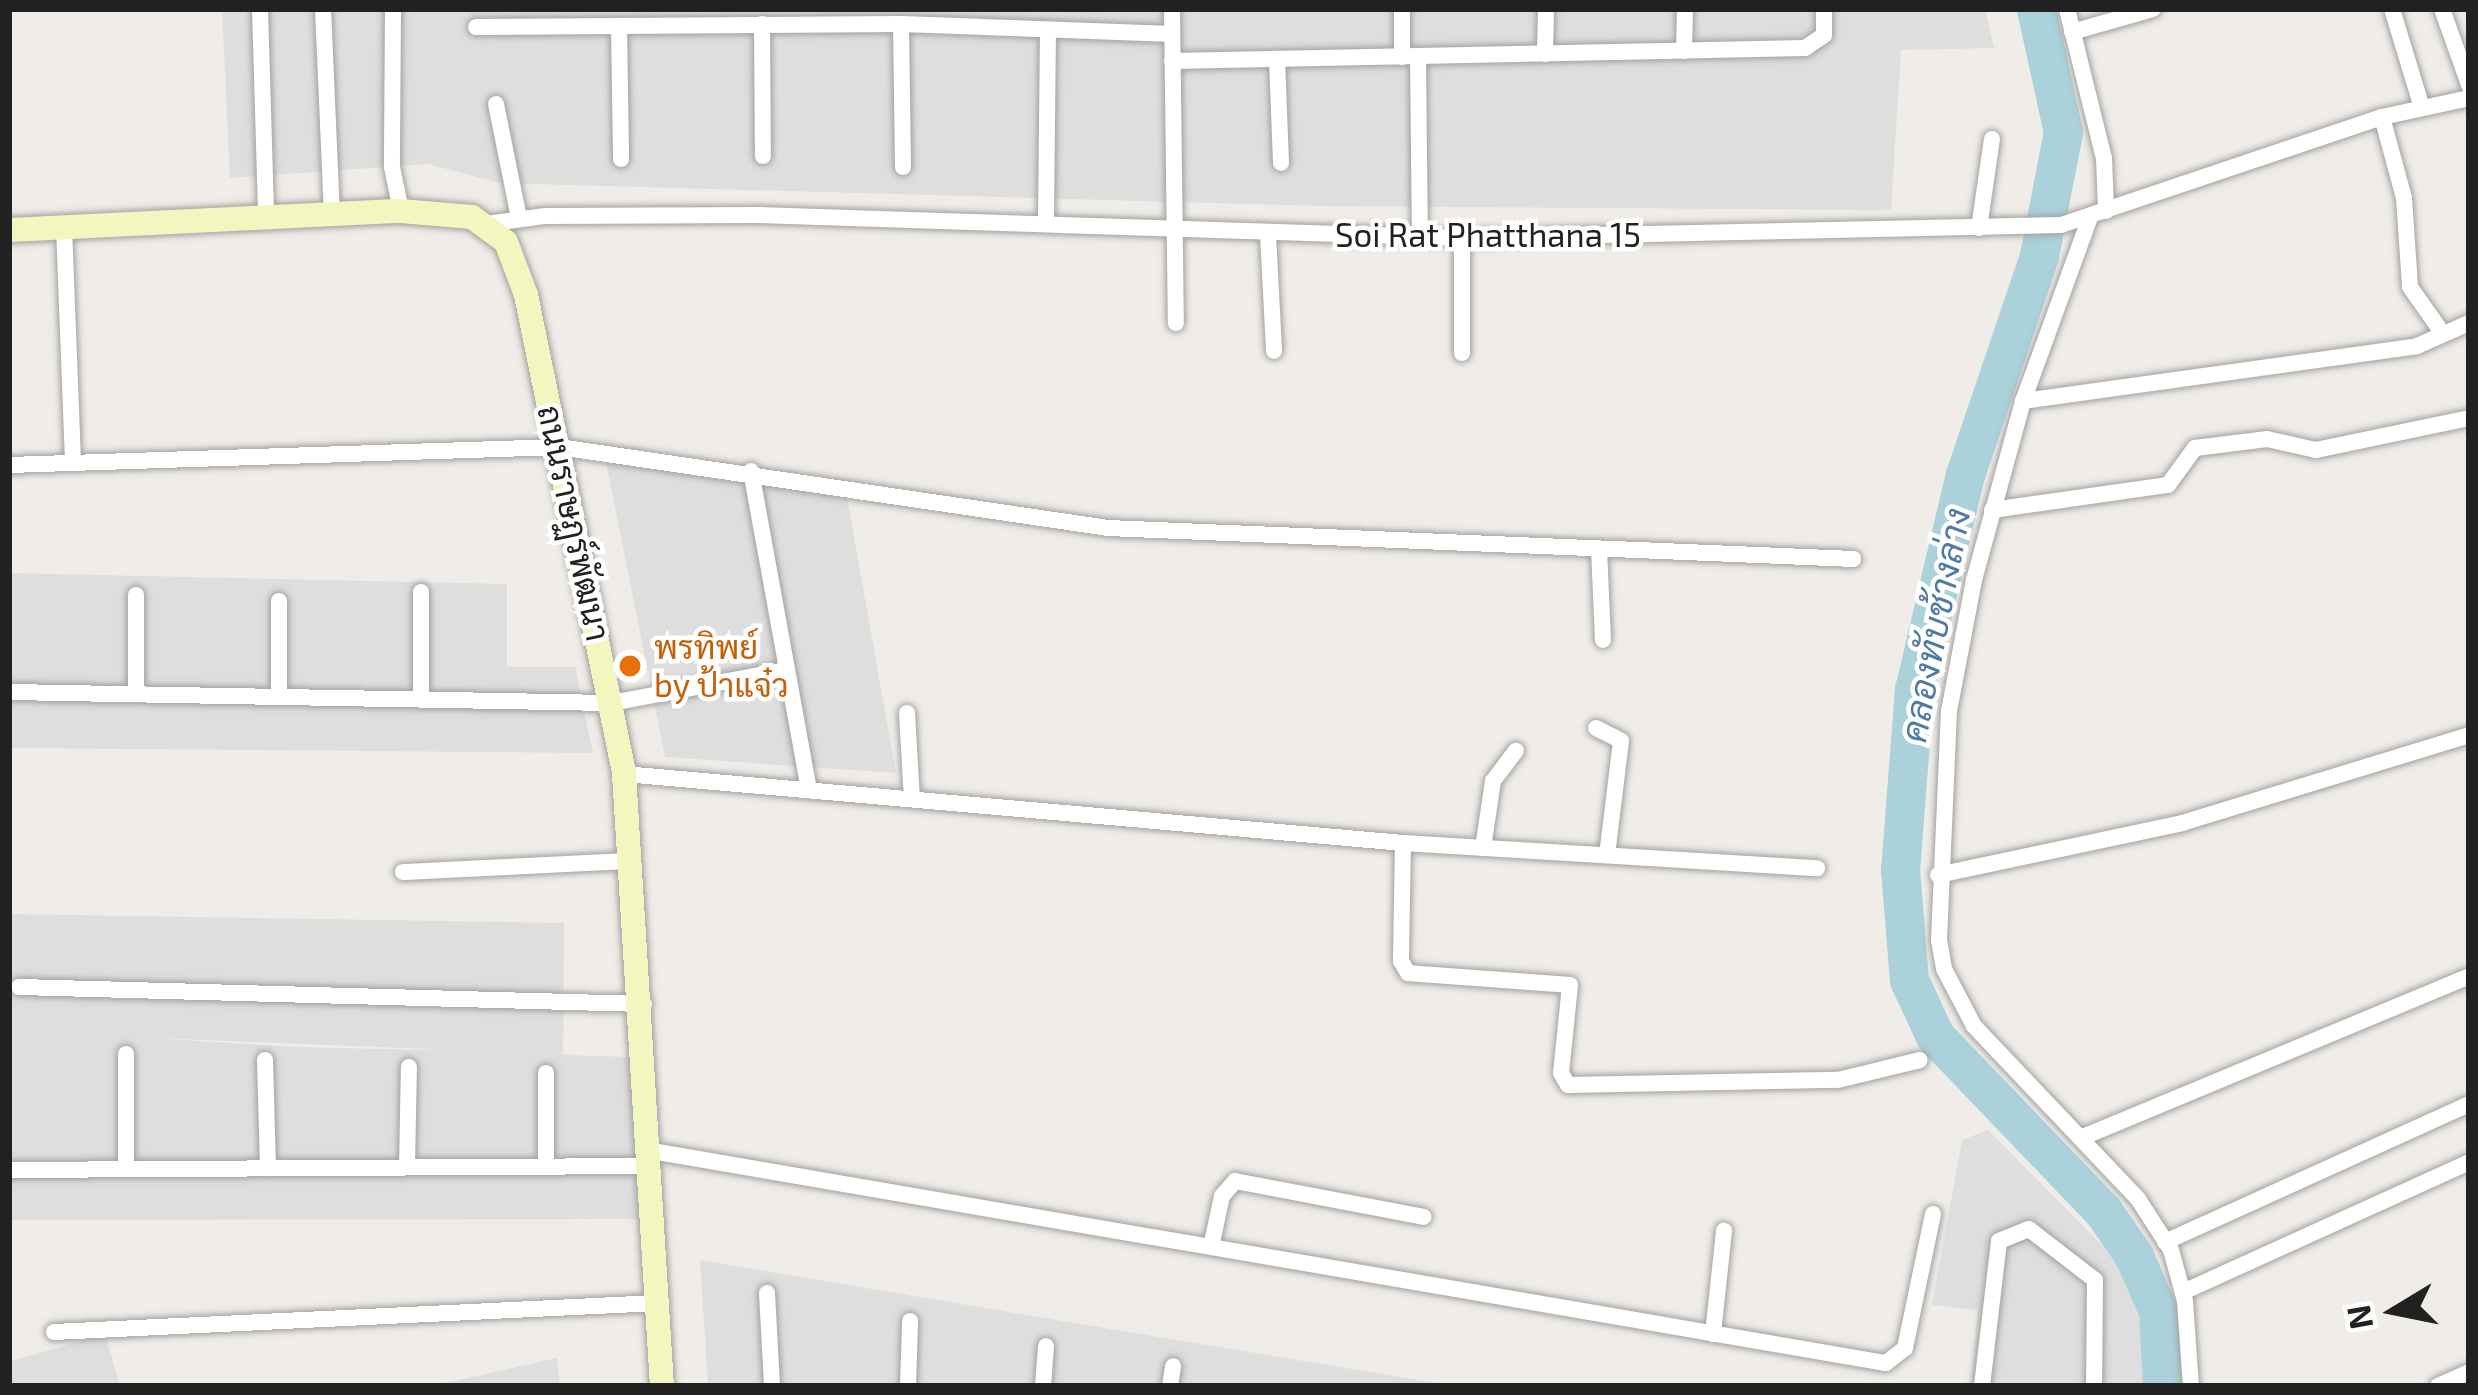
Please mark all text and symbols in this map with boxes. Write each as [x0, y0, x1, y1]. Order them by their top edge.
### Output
street label: Soi Rat Phatthana 15 [1335, 215, 1641, 255]
street label: ถนนราษฏร์พัฒนา [530, 402, 618, 644]
water label: คลองทับช้างล่าง [1890, 504, 1978, 746]
place label: พรทิพย์ by ป้าแจ๋ว [654, 627, 789, 705]
marker: พรทิพย์ by ป้าแจ๋ว [617, 653, 643, 679]
north arrow [2334, 1251, 2454, 1371]
text: N [2337, 1302, 2380, 1332]

